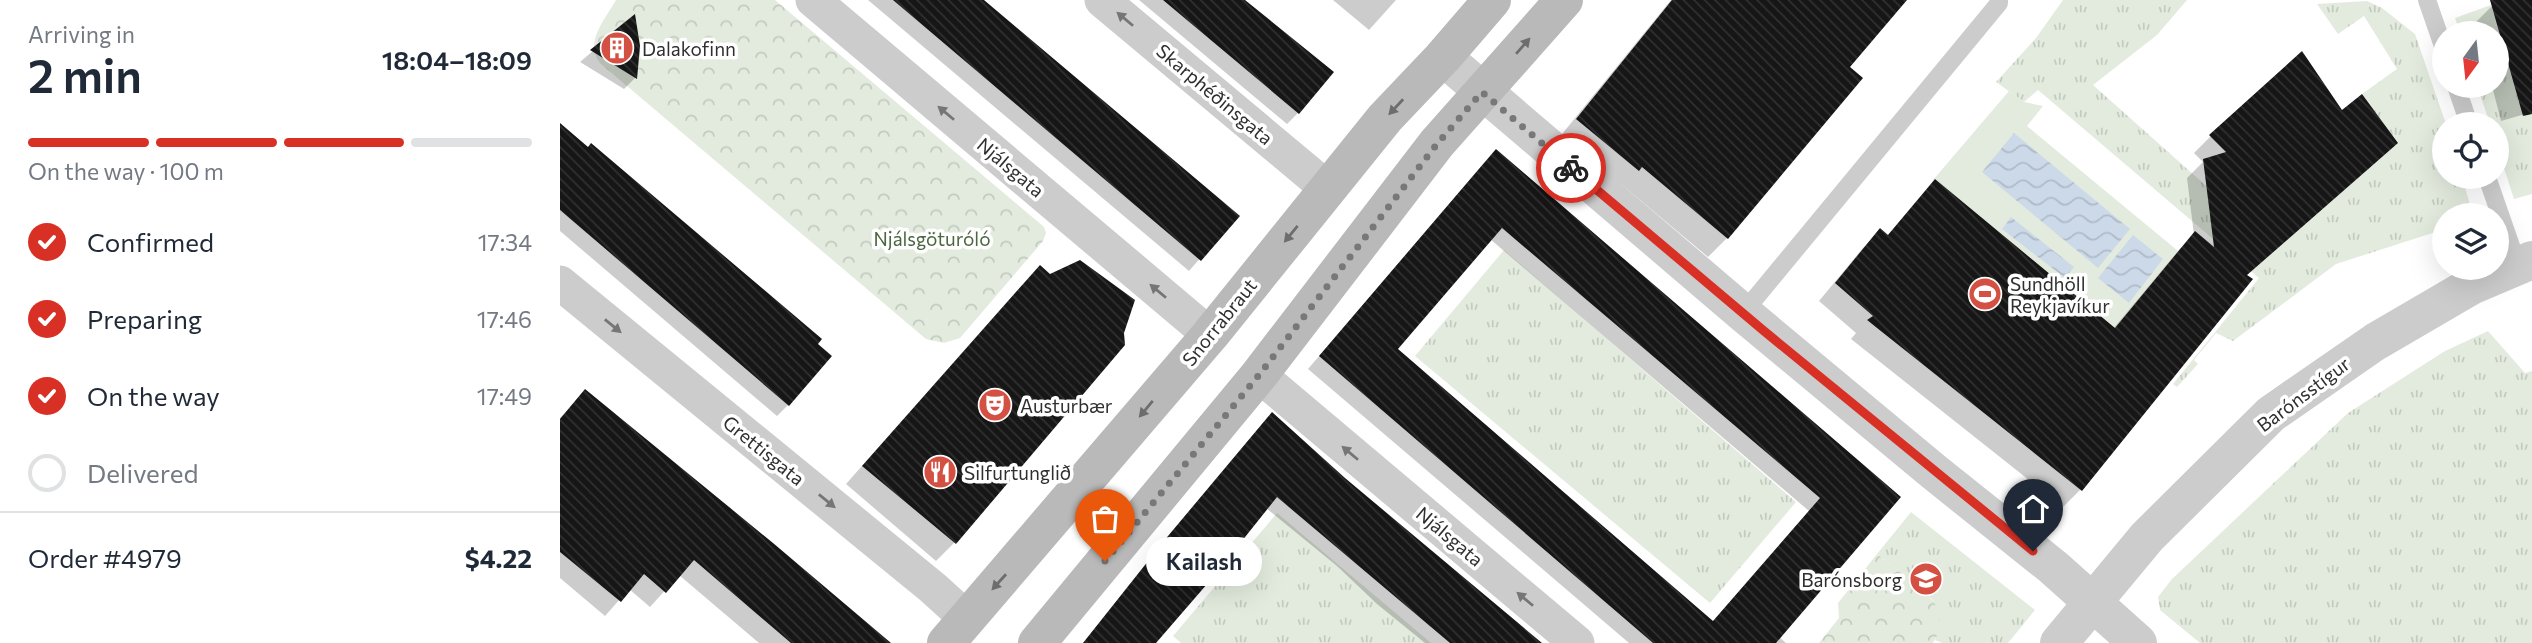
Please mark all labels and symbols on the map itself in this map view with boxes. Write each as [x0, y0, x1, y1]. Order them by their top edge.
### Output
one-way arrow [1117, 12, 1134, 27]
north arrow [2432, 21, 2510, 98]
building icon: Dalakofinn [598, 29, 636, 67]
place label: Dalakofinn [642, 37, 736, 60]
one-way arrow [1515, 37, 1531, 55]
street label: Skarphéðinsgata [1152, 39, 1278, 149]
one-way arrow [1388, 98, 1404, 116]
one-way arrow [938, 105, 956, 120]
street label: Njálsgata [973, 132, 1049, 202]
courier [1536, 133, 1606, 203]
one-way arrow [1285, 225, 1299, 243]
park label: Njálsgöturóló [873, 227, 991, 250]
place label: Sundhöll Reykjavíkur [2010, 272, 2110, 317]
street label: Snorrabraut [1177, 274, 1261, 370]
sports icon: Sundhöll Reykjavíkur [1966, 275, 2004, 313]
one-way arrow [1149, 284, 1166, 299]
one-way arrow [604, 318, 621, 333]
street label: Barónsstígur [2252, 351, 2354, 436]
theatre icon: Austurbær [976, 386, 1014, 424]
place label: Austurbær [1020, 394, 1113, 417]
one-way arrow [1139, 401, 1154, 418]
street label: Grettisgata [719, 410, 809, 490]
one-way arrow [1342, 446, 1359, 461]
restaurant icon: Silfurtunglið [921, 453, 959, 491]
place label: Silfurtunglið [964, 461, 1071, 484]
pin [2003, 479, 2063, 551]
pin [1075, 489, 1135, 561]
one-way arrow [819, 493, 836, 508]
street label: Njálsgata [1412, 501, 1488, 571]
callout: Kailash [1147, 536, 1262, 586]
school or university icon: Barónsborg [1907, 560, 1945, 598]
place label: Barónsborg [1801, 568, 1902, 591]
one-way arrow [992, 574, 1007, 591]
one-way arrow [1516, 592, 1533, 607]

